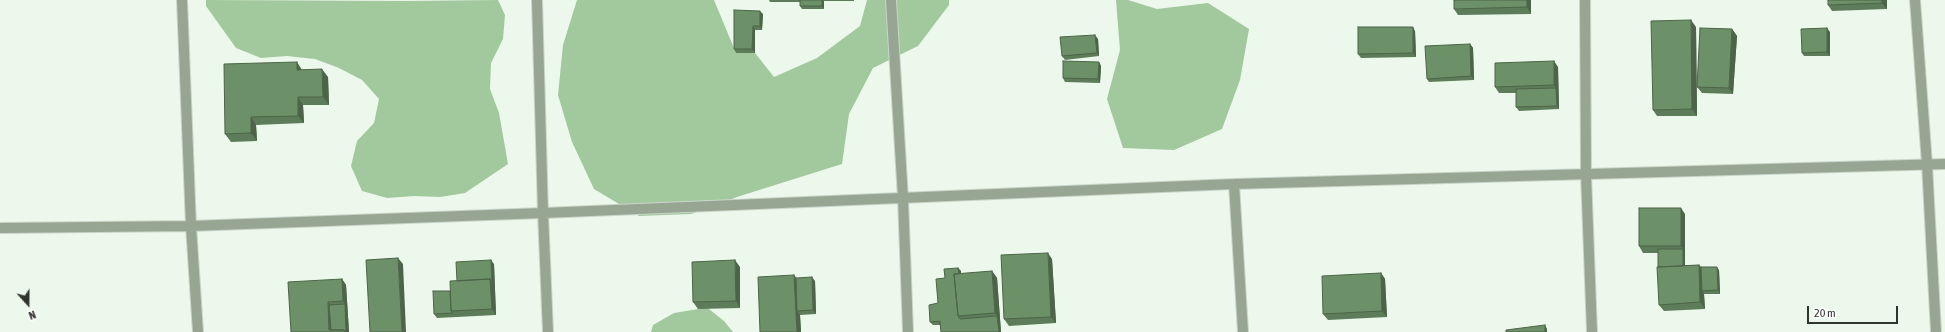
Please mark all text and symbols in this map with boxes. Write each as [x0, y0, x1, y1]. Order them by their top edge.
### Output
north arrow [8, 284, 48, 324]
scale bar [1809, 298, 1900, 324]
text: 20 m [1814, 306, 1836, 320]
text: N [27, 308, 37, 322]

